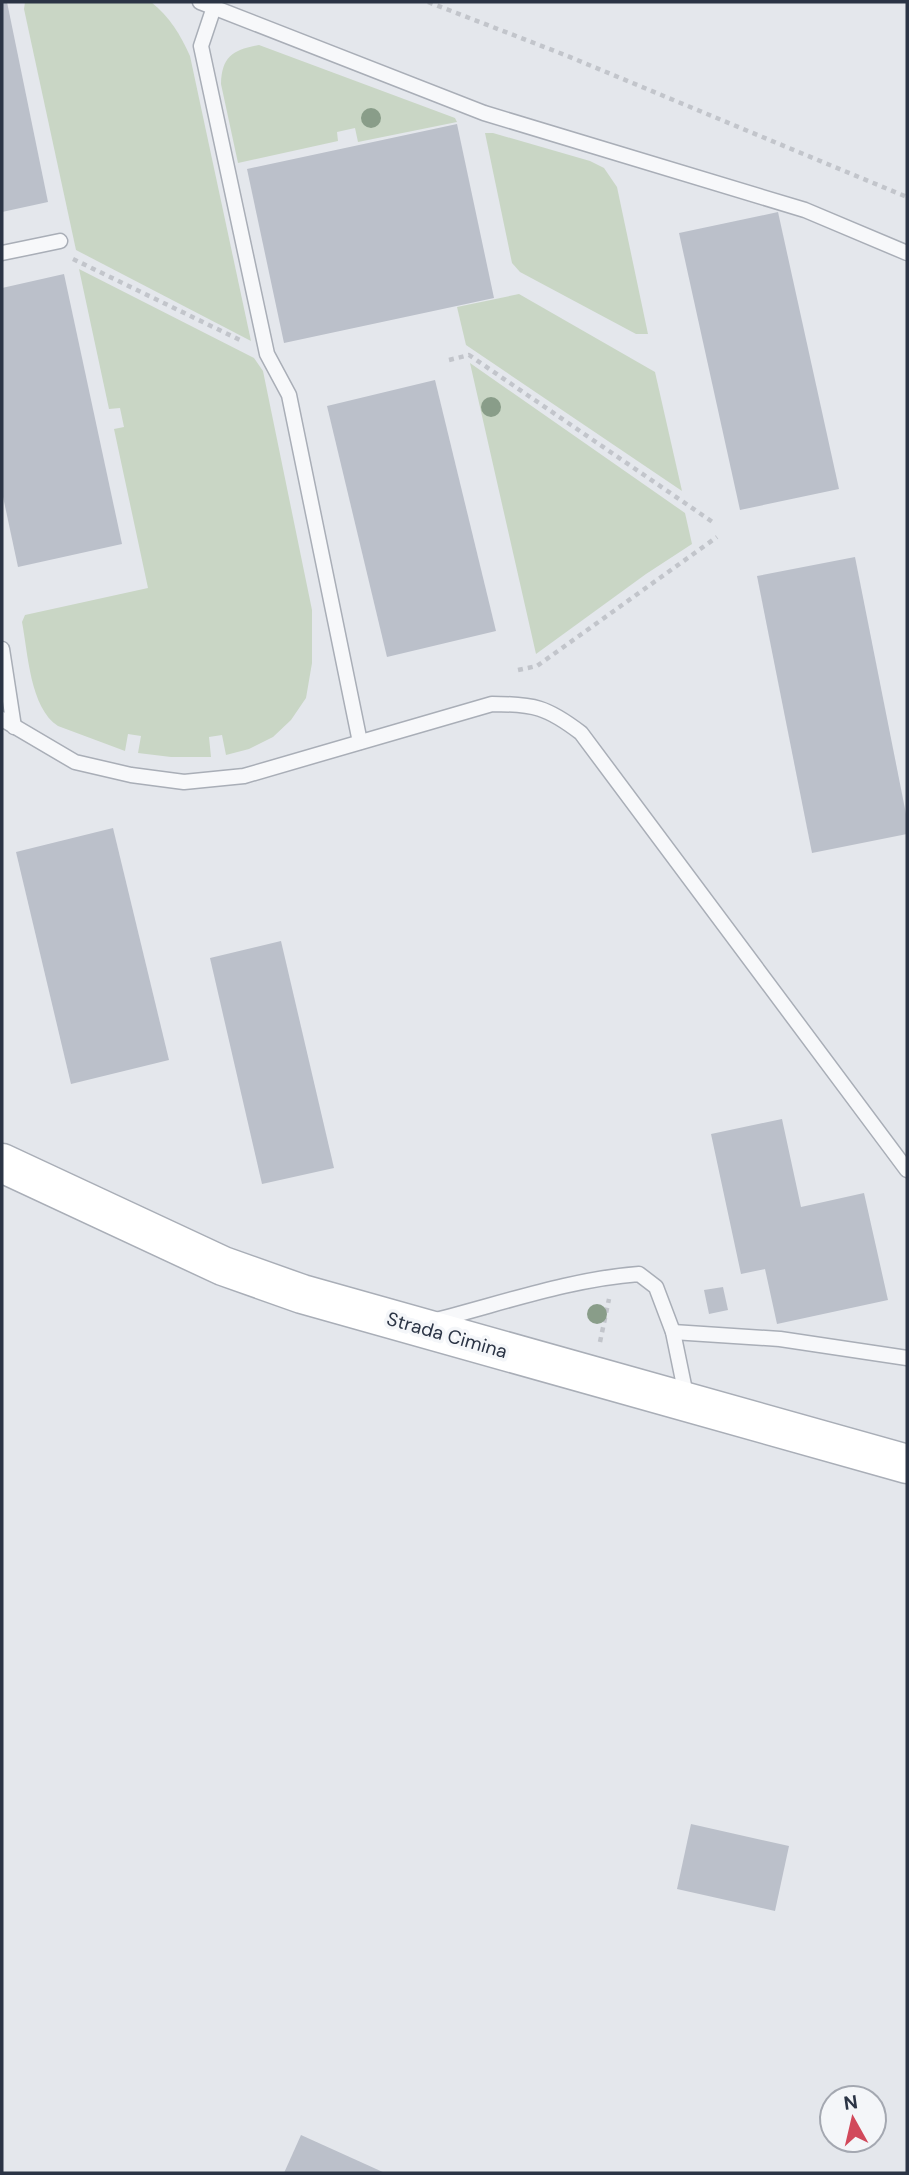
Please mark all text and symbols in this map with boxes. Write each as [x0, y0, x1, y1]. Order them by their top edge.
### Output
street label: Strada Cimina [384, 1306, 510, 1364]
north arrow [818, 2084, 888, 2154]
text: N [842, 2089, 859, 2116]

